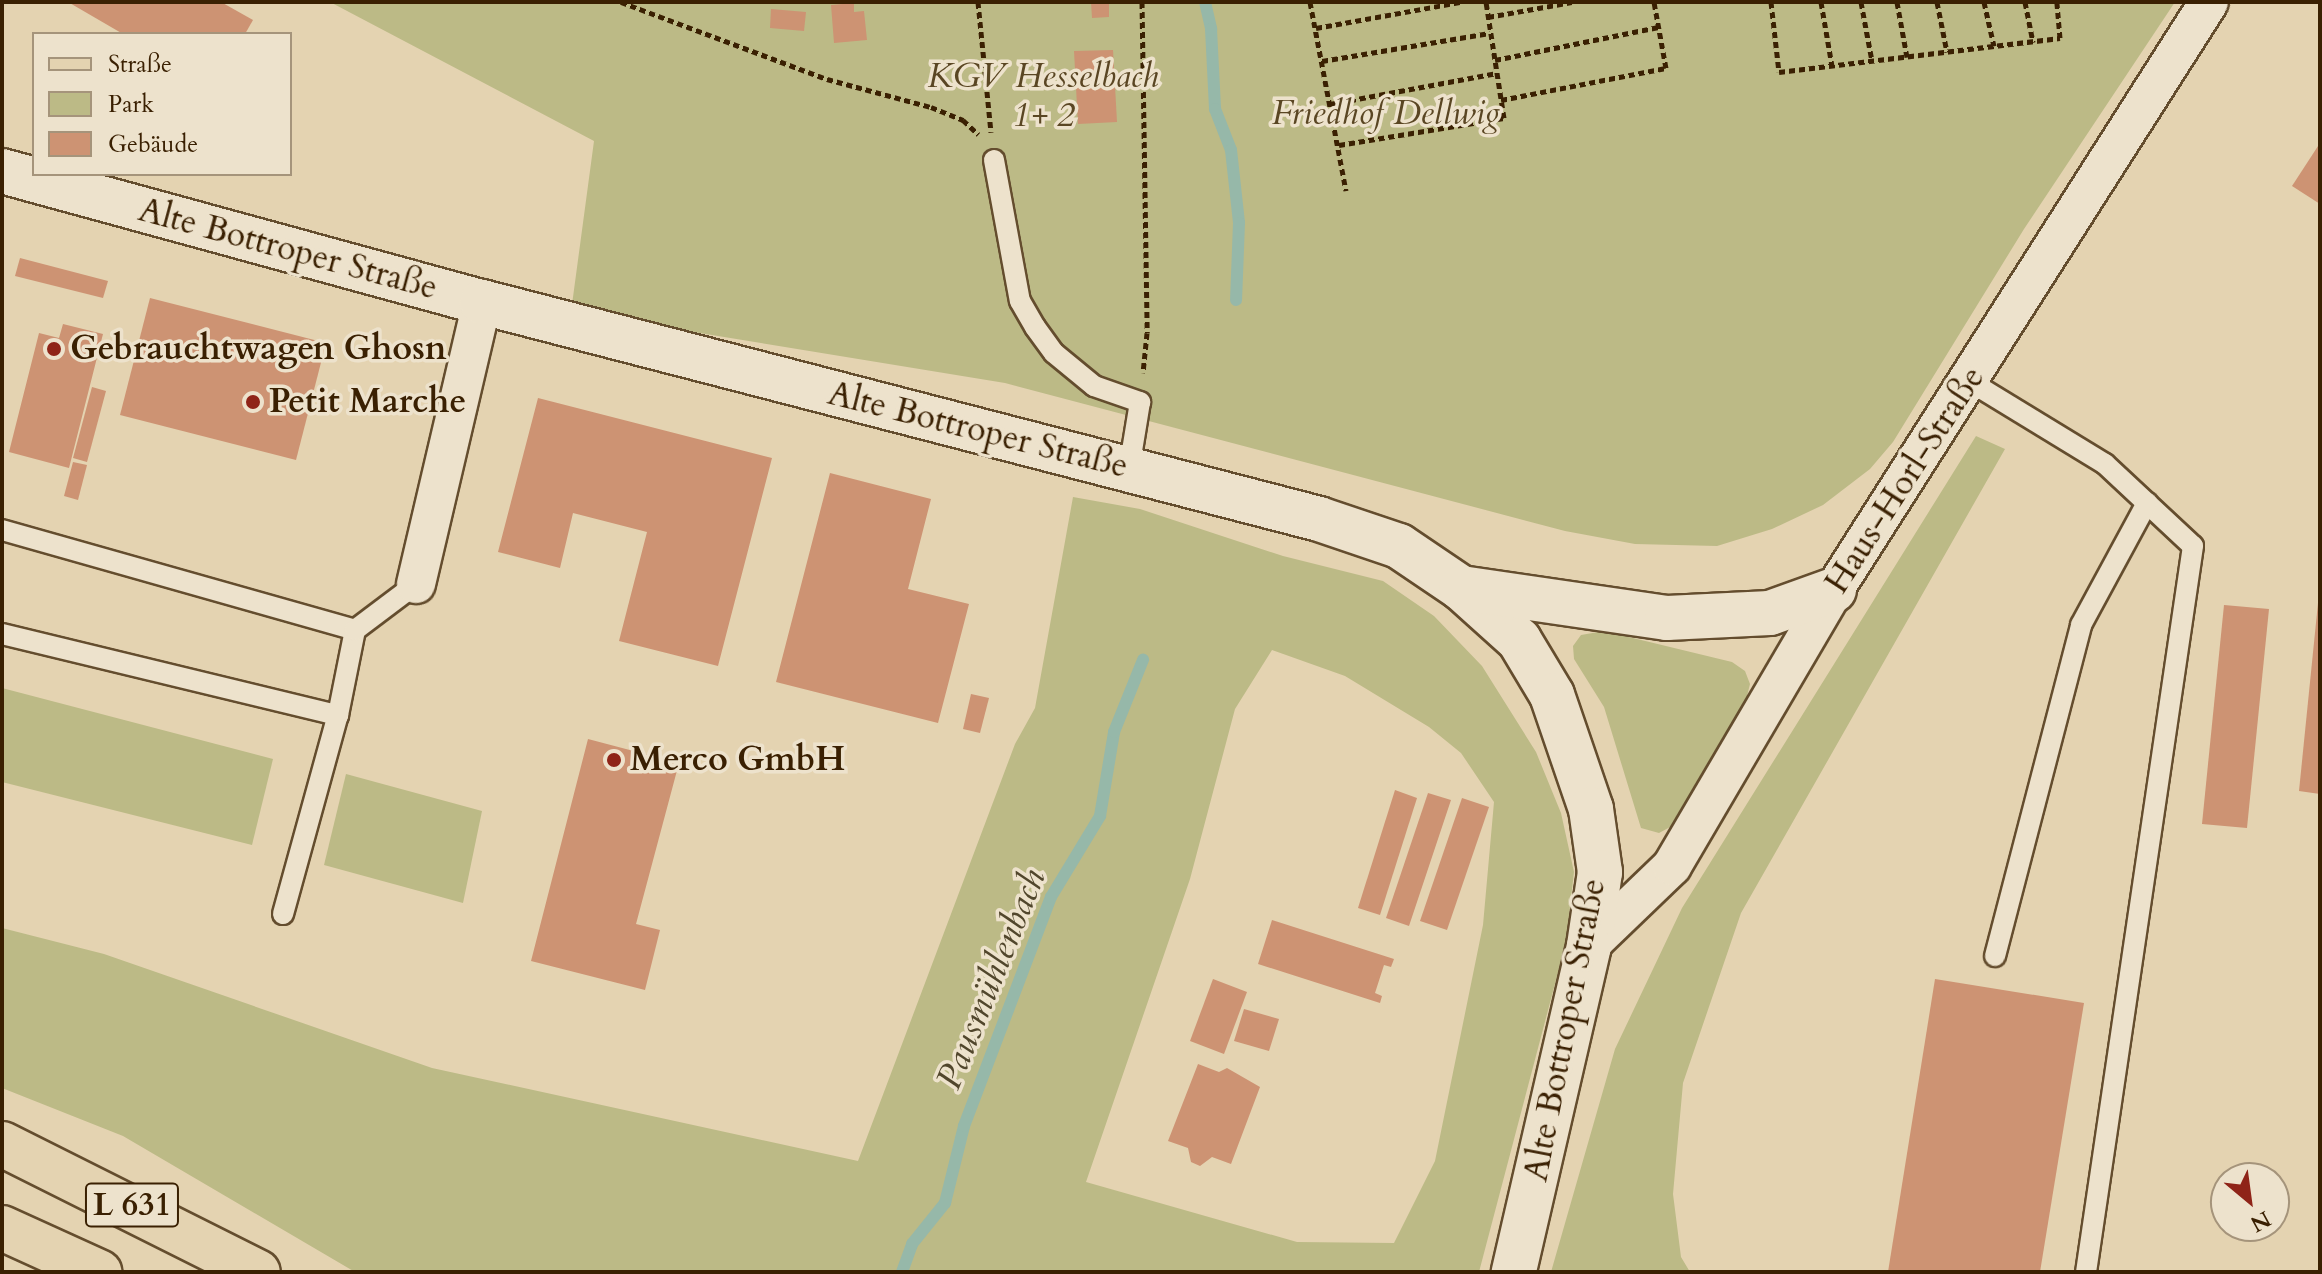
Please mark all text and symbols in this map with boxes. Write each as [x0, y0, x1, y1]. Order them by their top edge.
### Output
legend [32, 32, 292, 176]
text: Straße [108, 48, 172, 81]
park label: KGV Hesselbach 1+ 2 [927, 56, 1159, 136]
text: Park [108, 88, 154, 121]
park label: Friedhof Dellwig [1272, 94, 1500, 134]
text: Gebäude [108, 128, 198, 161]
street label: Alte Bottroper Straße [134, 189, 442, 309]
place label: Gebrauchtwagen Ghosn [70, 329, 447, 369]
marker: Gebrauchtwagen Ghosn [45, 340, 63, 358]
street label: Haus-Horl-Straße [1817, 359, 1993, 601]
street label: Alte Bottroper Straße [824, 373, 1132, 487]
place label: Petit Marche [269, 382, 466, 422]
marker: Petit Marche [244, 393, 262, 411]
place label: Merco GmbH [630, 740, 845, 780]
marker: Merco GmbH [605, 751, 623, 769]
water label: Pausmühlenbach [927, 863, 1055, 1095]
street label: Alte Bottroper Straße [1516, 875, 1614, 1185]
north arrow [2210, 1162, 2290, 1242]
road number: L 631 [84, 1177, 180, 1233]
text: N [2245, 1203, 2276, 1239]

